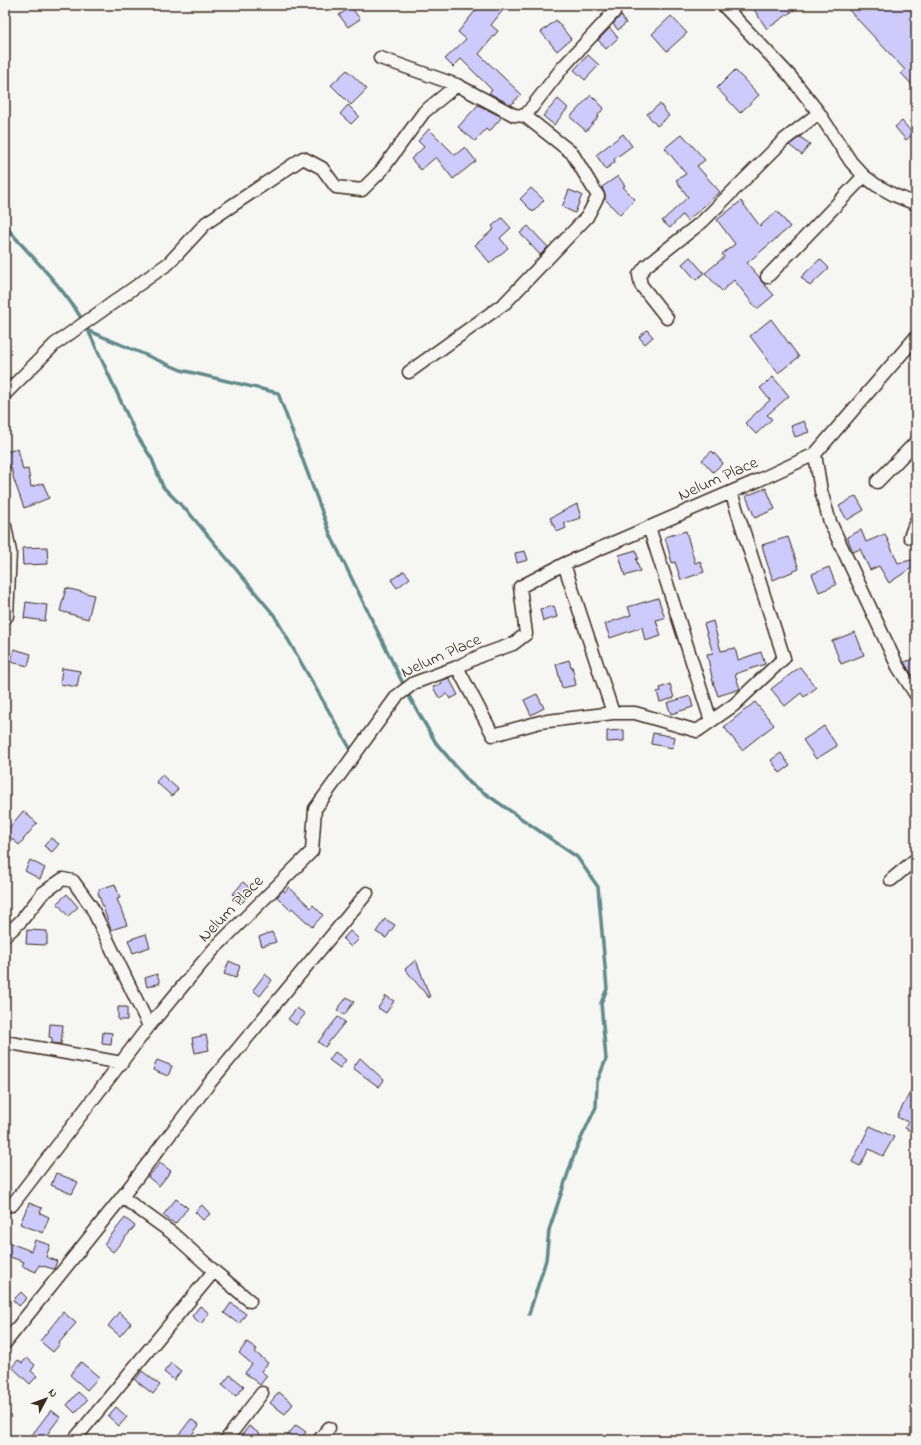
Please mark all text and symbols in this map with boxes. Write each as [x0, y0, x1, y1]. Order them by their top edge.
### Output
street label: Nelum Place [674, 450, 762, 508]
street label: Nelum Place [397, 627, 485, 685]
street label: Nelum Place [192, 869, 270, 948]
north arrow [26, 1379, 66, 1419]
text: N [44, 1385, 61, 1401]

